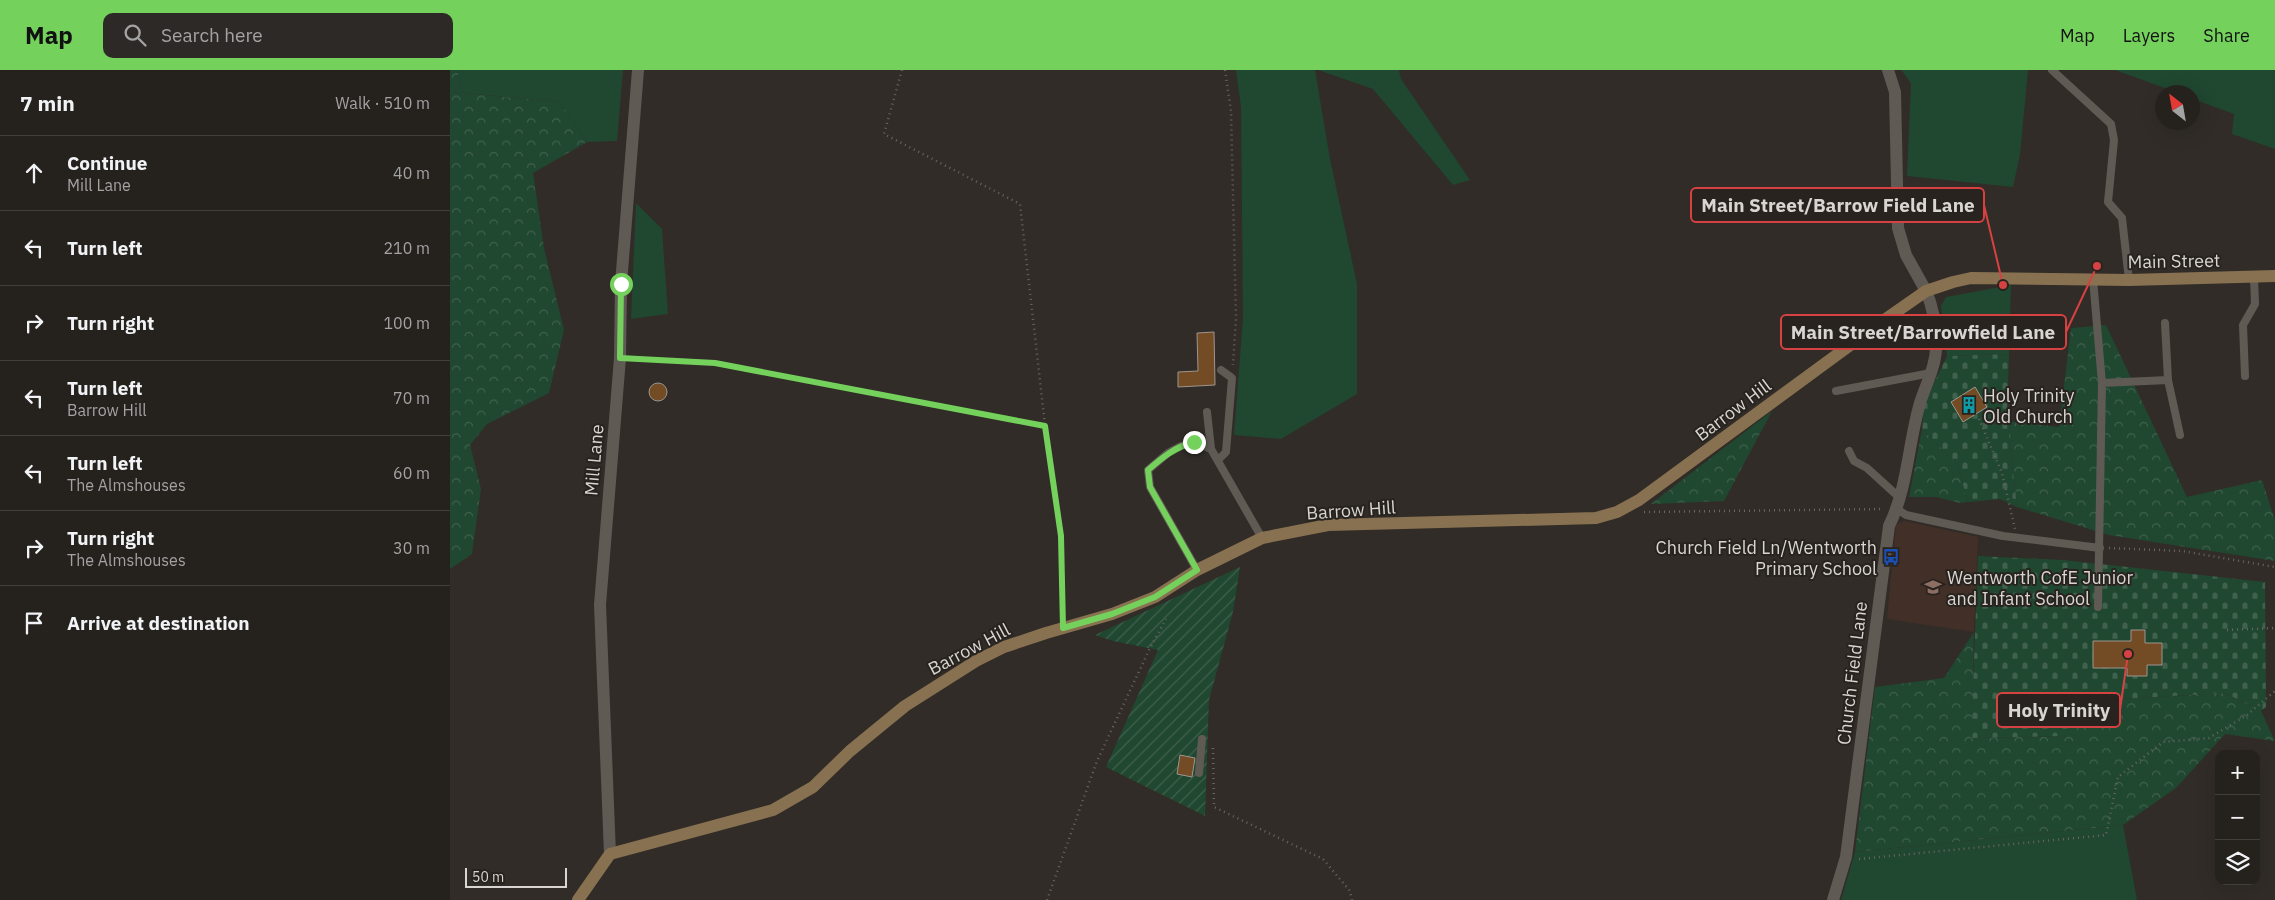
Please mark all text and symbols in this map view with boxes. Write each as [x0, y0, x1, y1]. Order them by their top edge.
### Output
search box [103, 13, 453, 58]
text: Map [25, 19, 73, 51]
icon: search [121, 21, 149, 49]
text: Search here [161, 23, 263, 47]
text: Map [2060, 24, 2095, 47]
text: Layers [2123, 24, 2175, 47]
text: Share [2203, 24, 2250, 47]
north arrow [2155, 85, 2200, 130]
text: 7 min [20, 89, 75, 117]
text: Walk · 510 m [335, 93, 430, 113]
text: Continue [67, 151, 147, 175]
icon: ahead [20, 159, 48, 187]
text: 40 m [393, 163, 430, 183]
text: Mill Lane [67, 175, 131, 195]
callout: Main Street/Barrow Field Lane [1691, 188, 1984, 222]
text: Main Street/Barrow Field Lane [1701, 193, 1975, 217]
icon: left [20, 234, 48, 262]
text: Turn left [67, 236, 143, 260]
text: 210 m [383, 238, 430, 258]
street label: Main Street [2128, 249, 2220, 273]
route start [610, 273, 633, 296]
icon: right [20, 309, 48, 337]
text: Turn right [67, 311, 154, 335]
text: 100 m [383, 313, 430, 333]
callout: Main Street/Barrowfield Lane [1781, 315, 2066, 349]
text: Main Street/Barrowfield Lane [1791, 320, 2055, 344]
street label: Barrow Hill [1690, 374, 1776, 446]
text: Turn left [67, 376, 143, 400]
icon: left [20, 384, 48, 412]
place label: Holy Trinity Old Church [1983, 384, 2074, 428]
text: 70 m [393, 388, 430, 408]
building icon: Holy Trinity Old Church [1959, 395, 1979, 415]
text: Barrow Hill [67, 400, 147, 420]
street label: Mill Lane [579, 423, 609, 497]
route end [1183, 431, 1206, 454]
text: Turn left [67, 451, 143, 475]
icon: left [20, 459, 48, 487]
text: 60 m [393, 463, 430, 483]
text: The Almshouses [67, 475, 186, 495]
street label: Barrow Hill [1306, 495, 1397, 525]
text: Turn right [67, 526, 154, 550]
icon: right [20, 534, 48, 562]
place label: Church Field Ln/Wentworth Primary School [1656, 536, 1877, 580]
text: 30 m [393, 538, 430, 558]
bus stop icon: Church Field Ln/Wentworth Primary School [1881, 547, 1901, 567]
text: The Almshouses [67, 550, 186, 570]
place label: Wentworth CofE Junior and Infant School [1947, 566, 2133, 610]
school or university icon: Wentworth CofE Junior and Infant School [1923, 577, 1943, 597]
street label: Church Field Lane [1832, 600, 1872, 746]
icon: arrive [20, 609, 48, 637]
text: Arrive at destination [67, 611, 250, 635]
street label: Barrow Hill [924, 618, 1014, 680]
callout: Holy Trinity [1997, 693, 2120, 727]
text: Holy Trinity [2008, 698, 2111, 722]
map controls [2215, 750, 2260, 885]
button: + [2215, 750, 2260, 795]
button: − [2215, 795, 2260, 840]
button: layers [2215, 840, 2260, 885]
scale bar [465, 865, 568, 888]
text: 50 m [472, 868, 504, 886]

